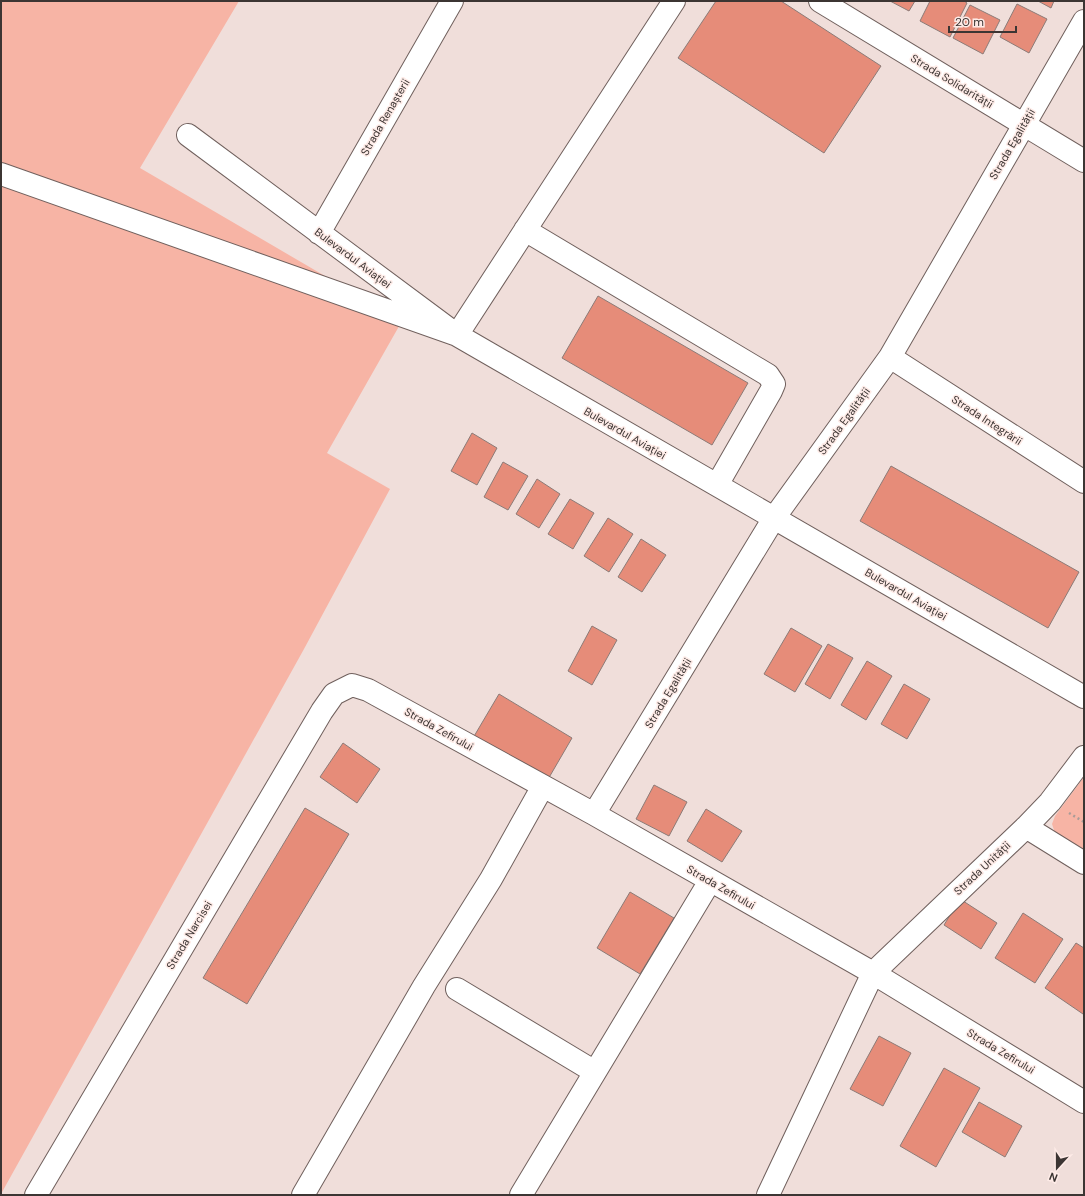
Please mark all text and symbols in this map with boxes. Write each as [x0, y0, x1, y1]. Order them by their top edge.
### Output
scale bar [949, 8, 1016, 34]
text: 20 m [955, 14, 984, 30]
street label: Strada Solidarității [908, 51, 996, 111]
street label: Strada Renașterii [357, 76, 413, 158]
street label: Strada Egalității [986, 106, 1038, 182]
street label: Bulevardul Aviației [312, 225, 394, 291]
street label: Strada Egalității [815, 385, 873, 457]
street label: Strada Integrării [949, 392, 1025, 448]
street label: Bulevardul Aviației [582, 404, 668, 462]
street label: Bulevardul Aviației [863, 565, 949, 623]
street label: Strada Egalității [641, 655, 695, 731]
street label: Strada Zefirului [402, 704, 476, 754]
street label: Strada Unității [951, 838, 1013, 898]
street label: Strada Zefirului [684, 862, 758, 912]
street label: Strada Narcisei [163, 898, 215, 972]
street label: Strada Zefirului [965, 1025, 1037, 1077]
north arrow [1037, 1148, 1077, 1188]
text: N [1047, 1169, 1060, 1185]

